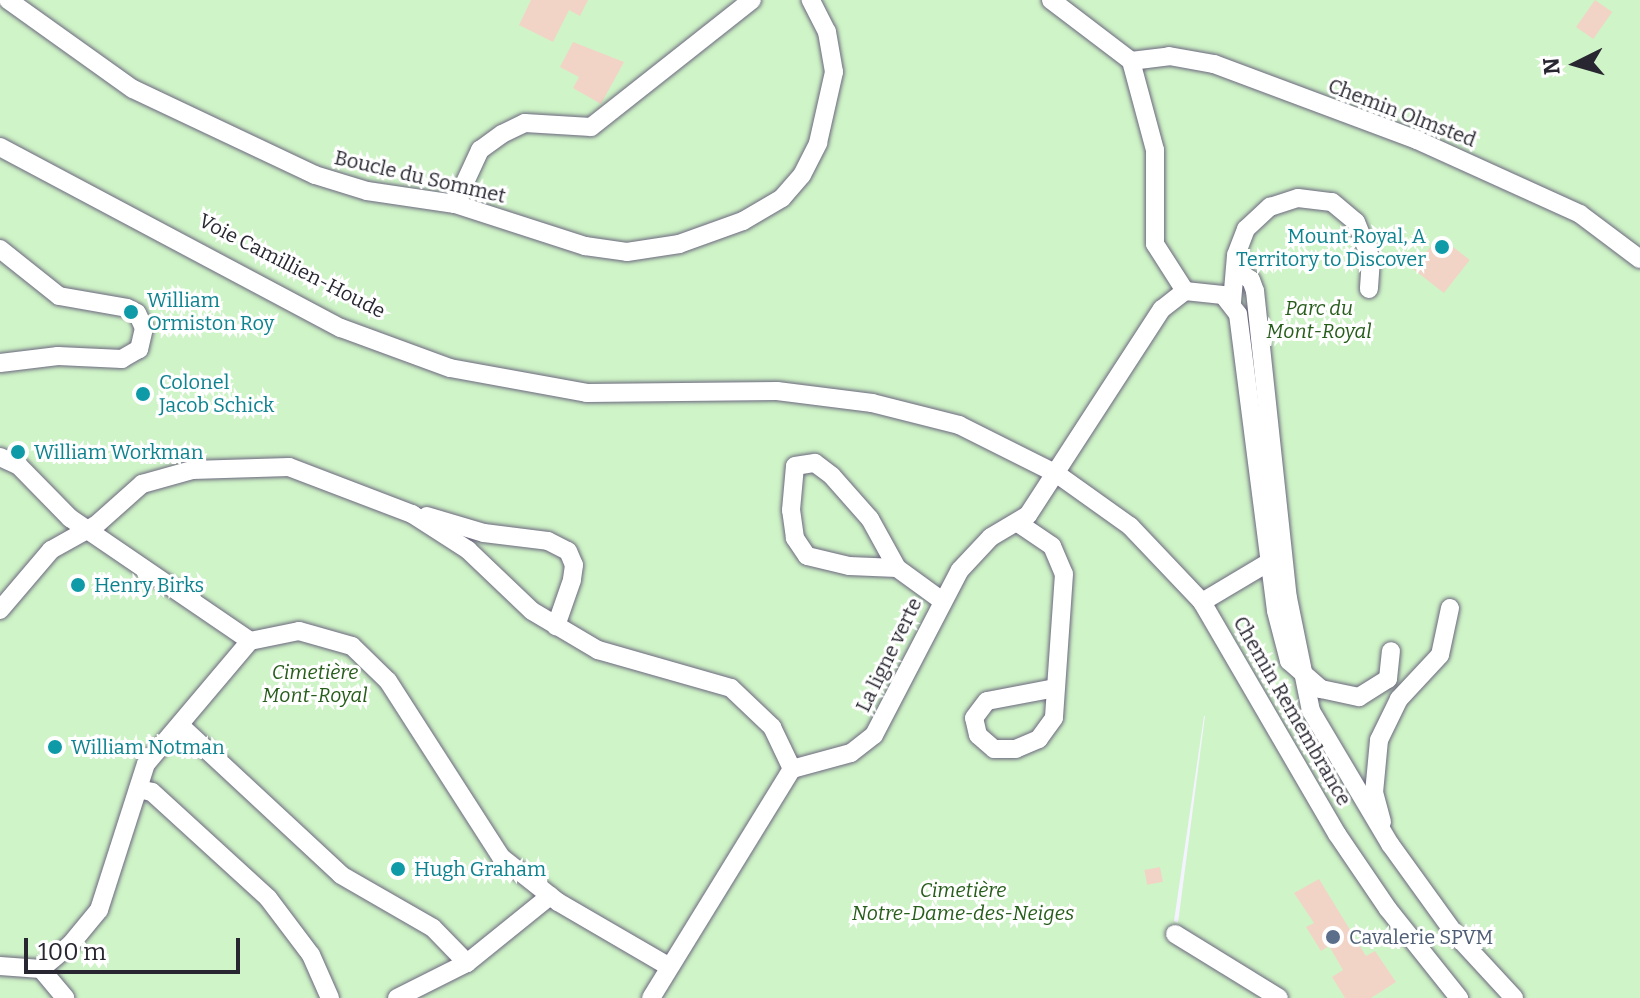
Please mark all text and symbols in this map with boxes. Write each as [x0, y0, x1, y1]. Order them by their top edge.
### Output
north arrow [1536, 24, 1616, 104]
text: N [1537, 57, 1566, 76]
street label: Chemin Olmsted [1325, 74, 1479, 152]
street label: Boucle du Sommet [332, 146, 508, 208]
street label: Voie Camillien-Houde [195, 209, 389, 323]
place label: Mount Royal, A Territory to Discover [1236, 224, 1426, 271]
marker: Mount Royal, A Territory to Discover [1433, 238, 1451, 256]
place label: William Ormiston Roy [147, 288, 274, 335]
park label: Parc du Mont-Royal [1266, 297, 1372, 344]
marker: William Ormiston Roy [122, 303, 140, 321]
place label: Colonel Jacob Schick [159, 370, 274, 417]
marker: Colonel Jacob Schick [134, 385, 152, 403]
place label: William Workman [34, 440, 203, 464]
marker: William Workman [9, 443, 27, 461]
place label: Henry Birks [94, 573, 204, 597]
marker: Henry Birks [69, 576, 87, 594]
street label: La ligne verte [851, 594, 927, 716]
street label: Chemin Remembrance [1228, 612, 1356, 810]
park label: Cimetière Mont-Royal [262, 661, 368, 708]
place label: William Notman [71, 735, 225, 759]
marker: William Notman [46, 738, 64, 756]
place label: Hugh Graham [414, 857, 546, 881]
marker: Hugh Graham [389, 860, 407, 878]
park label: Cimetière Notre-Dame-des-Neiges [852, 878, 1074, 925]
scale bar [28, 922, 244, 972]
place label: Cavalerie SPVM [1349, 925, 1493, 949]
marker: Cavalerie SPVM [1324, 928, 1342, 946]
text: 100 m [38, 938, 106, 966]

